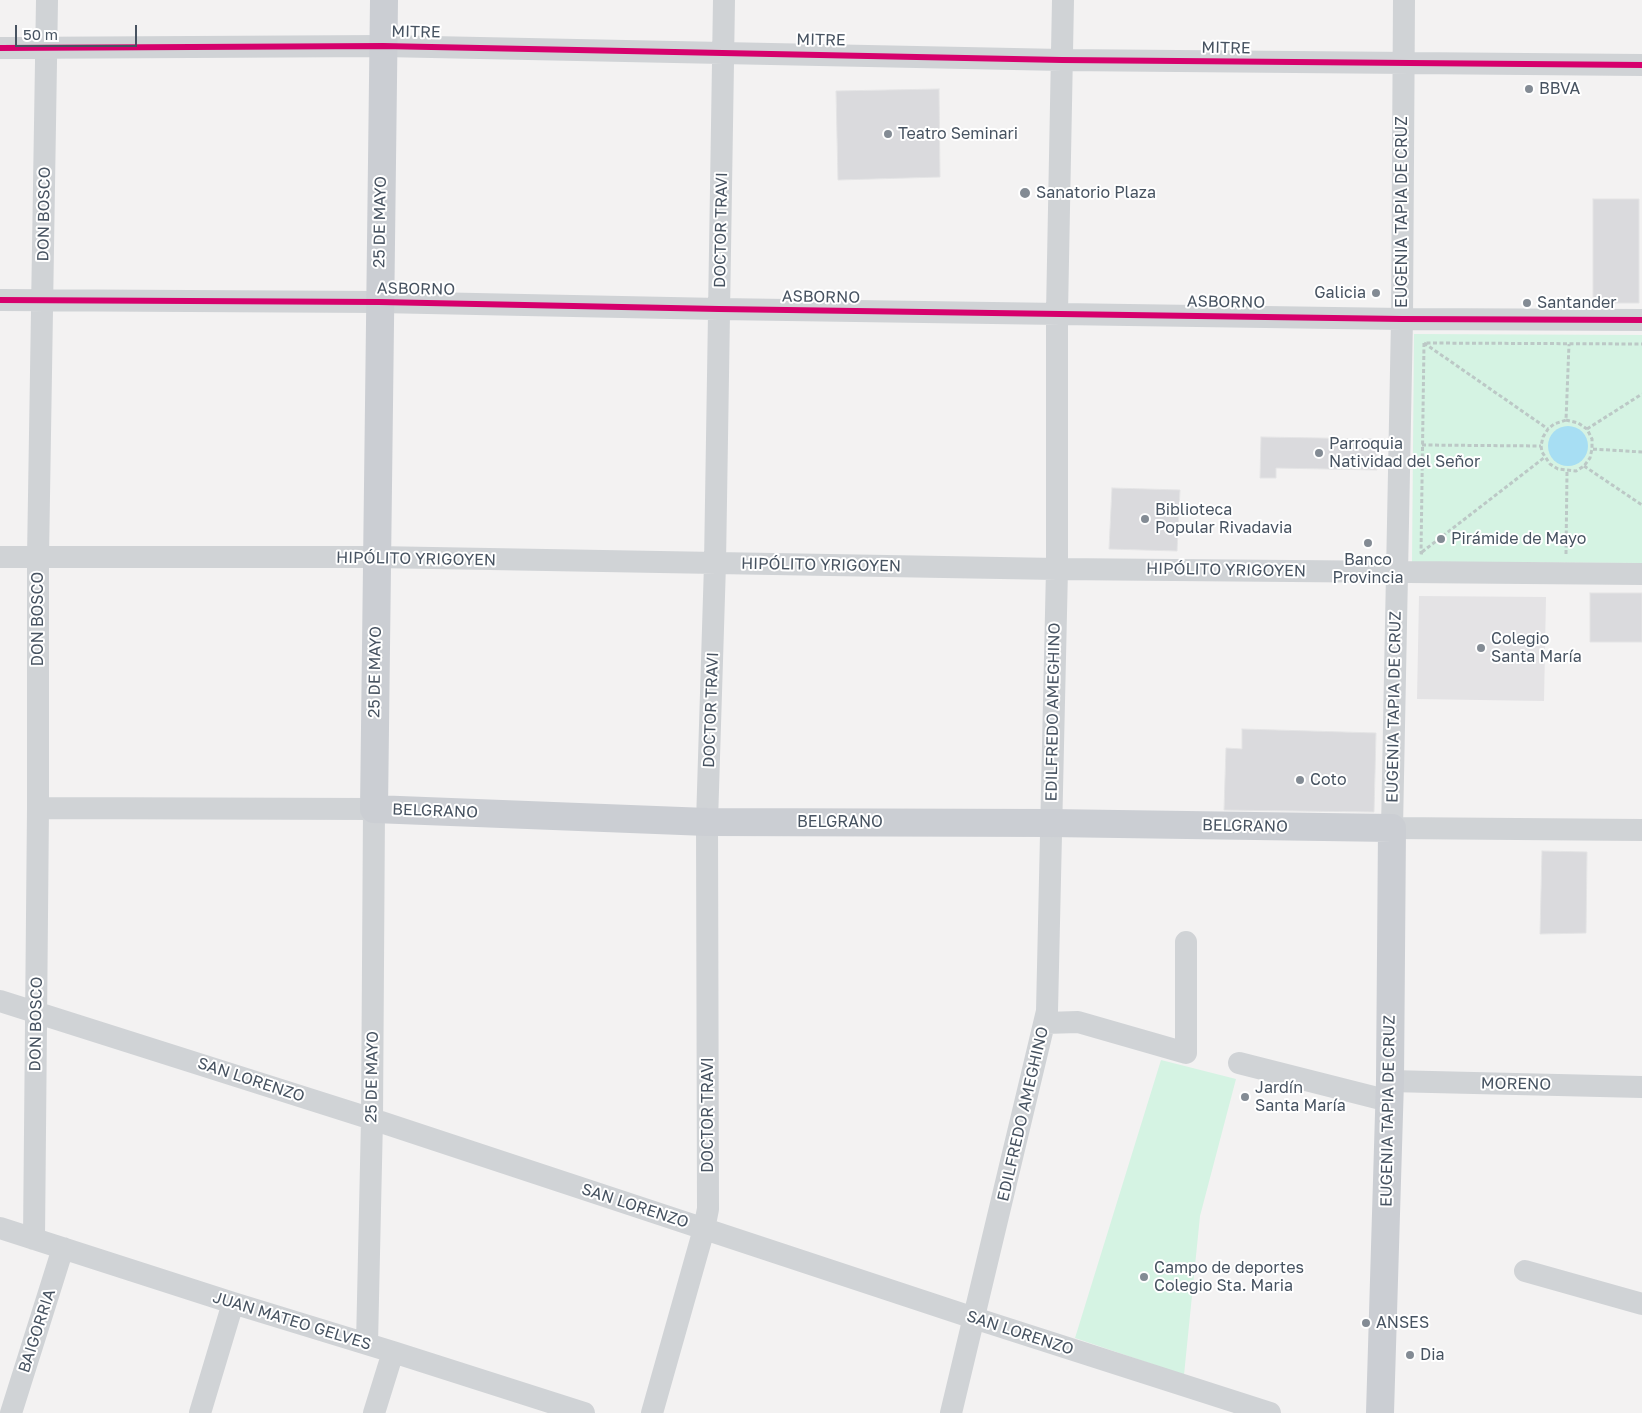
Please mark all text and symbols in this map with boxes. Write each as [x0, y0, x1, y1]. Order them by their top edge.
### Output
scale bar [18, 15, 140, 47]
street label: MITRE [391, 22, 441, 42]
text: 50 m [23, 25, 58, 43]
street label: MITRE [796, 30, 846, 50]
street label: MITRE [1201, 38, 1251, 58]
place label: BBVA [1539, 79, 1580, 99]
marker: BBVA [1523, 83, 1535, 95]
street label: EUGENIA TAPIA DE CRUZ [1392, 116, 1412, 308]
place label: Teatro Seminari [898, 124, 1018, 144]
marker: Teatro Seminari [882, 128, 894, 140]
street label: DON BOSCO [34, 167, 54, 261]
street label: DOCTOR TRAVI [710, 172, 732, 288]
street label: 25 DE MAYO [370, 176, 390, 268]
place label: Sanatorio Plaza [1036, 183, 1156, 203]
marker: Sanatorio Plaza [1018, 186, 1032, 200]
street label: ASBORNO [377, 279, 455, 299]
place label: Galicia [1314, 283, 1366, 303]
street label: ASBORNO [782, 287, 860, 307]
marker: Galicia [1370, 287, 1382, 299]
street label: ASBORNO [1187, 292, 1265, 312]
place label: Santander [1537, 293, 1617, 313]
marker: Santander [1521, 297, 1533, 309]
place label: Parroquia Natividad del Señor [1329, 434, 1480, 472]
marker: Parroquia Natividad del Señor [1313, 447, 1325, 459]
place label: Biblioteca Popular Rivadavia [1155, 500, 1292, 538]
marker: Biblioteca Popular Rivadavia [1139, 513, 1151, 525]
place label: Pirámide de Mayo [1451, 529, 1586, 549]
marker: Pirámide de Mayo [1435, 533, 1447, 545]
marker: Banco Provincia [1362, 537, 1374, 549]
street label: HIPÓLITO YRIGOYEN [336, 548, 496, 570]
place label: Banco Provincia [1333, 550, 1403, 588]
street label: HIPÓLITO YRIGOYEN [741, 554, 901, 576]
street label: HIPÓLITO YRIGOYEN [1146, 559, 1306, 581]
street label: DON BOSCO [28, 572, 48, 666]
street label: EUGENIA TAPIA DE CRUZ [1383, 611, 1405, 803]
street label: EDILFREDO AMEGHINO [1042, 622, 1064, 802]
street label: 25 DE MAYO [365, 626, 385, 718]
place label: Colegio Santa María [1491, 629, 1582, 667]
marker: Colegio Santa María [1475, 642, 1487, 654]
street label: DOCTOR TRAVI [699, 652, 723, 768]
place label: Coto [1310, 770, 1346, 790]
marker: Coto [1294, 774, 1306, 786]
street label: BELGRANO [392, 800, 478, 822]
street label: BELGRANO [797, 812, 883, 832]
street label: BELGRANO [1202, 816, 1288, 836]
street label: DON BOSCO [26, 977, 46, 1071]
street label: EUGENIA TAPIA DE CRUZ [1377, 1015, 1399, 1207]
street label: EDILFREDO AMEGHINO [994, 1025, 1052, 1203]
street label: 25 DE MAYO [362, 1031, 382, 1123]
street label: SAN LORENZO [195, 1054, 307, 1106]
street label: DOCTOR TRAVI [698, 1057, 718, 1173]
street label: MORENO [1481, 1074, 1551, 1094]
place label: Jardín Santa María [1255, 1078, 1346, 1116]
marker: Jardín Santa María [1239, 1091, 1251, 1103]
street label: SAN LORENZO [579, 1180, 691, 1232]
place label: Campo de deportes Colegio Sta. Maria [1154, 1258, 1304, 1296]
marker: Campo de deportes Colegio Sta. Maria [1138, 1271, 1150, 1283]
street label: BAIGORRIA [14, 1287, 60, 1375]
street label: JUAN MATEO GELVES [210, 1288, 374, 1354]
street label: SAN LORENZO [964, 1307, 1076, 1359]
place label: ANSES [1376, 1313, 1429, 1333]
marker: ANSES [1360, 1317, 1372, 1329]
place label: Dia [1420, 1345, 1445, 1365]
marker: Dia [1404, 1349, 1416, 1361]

